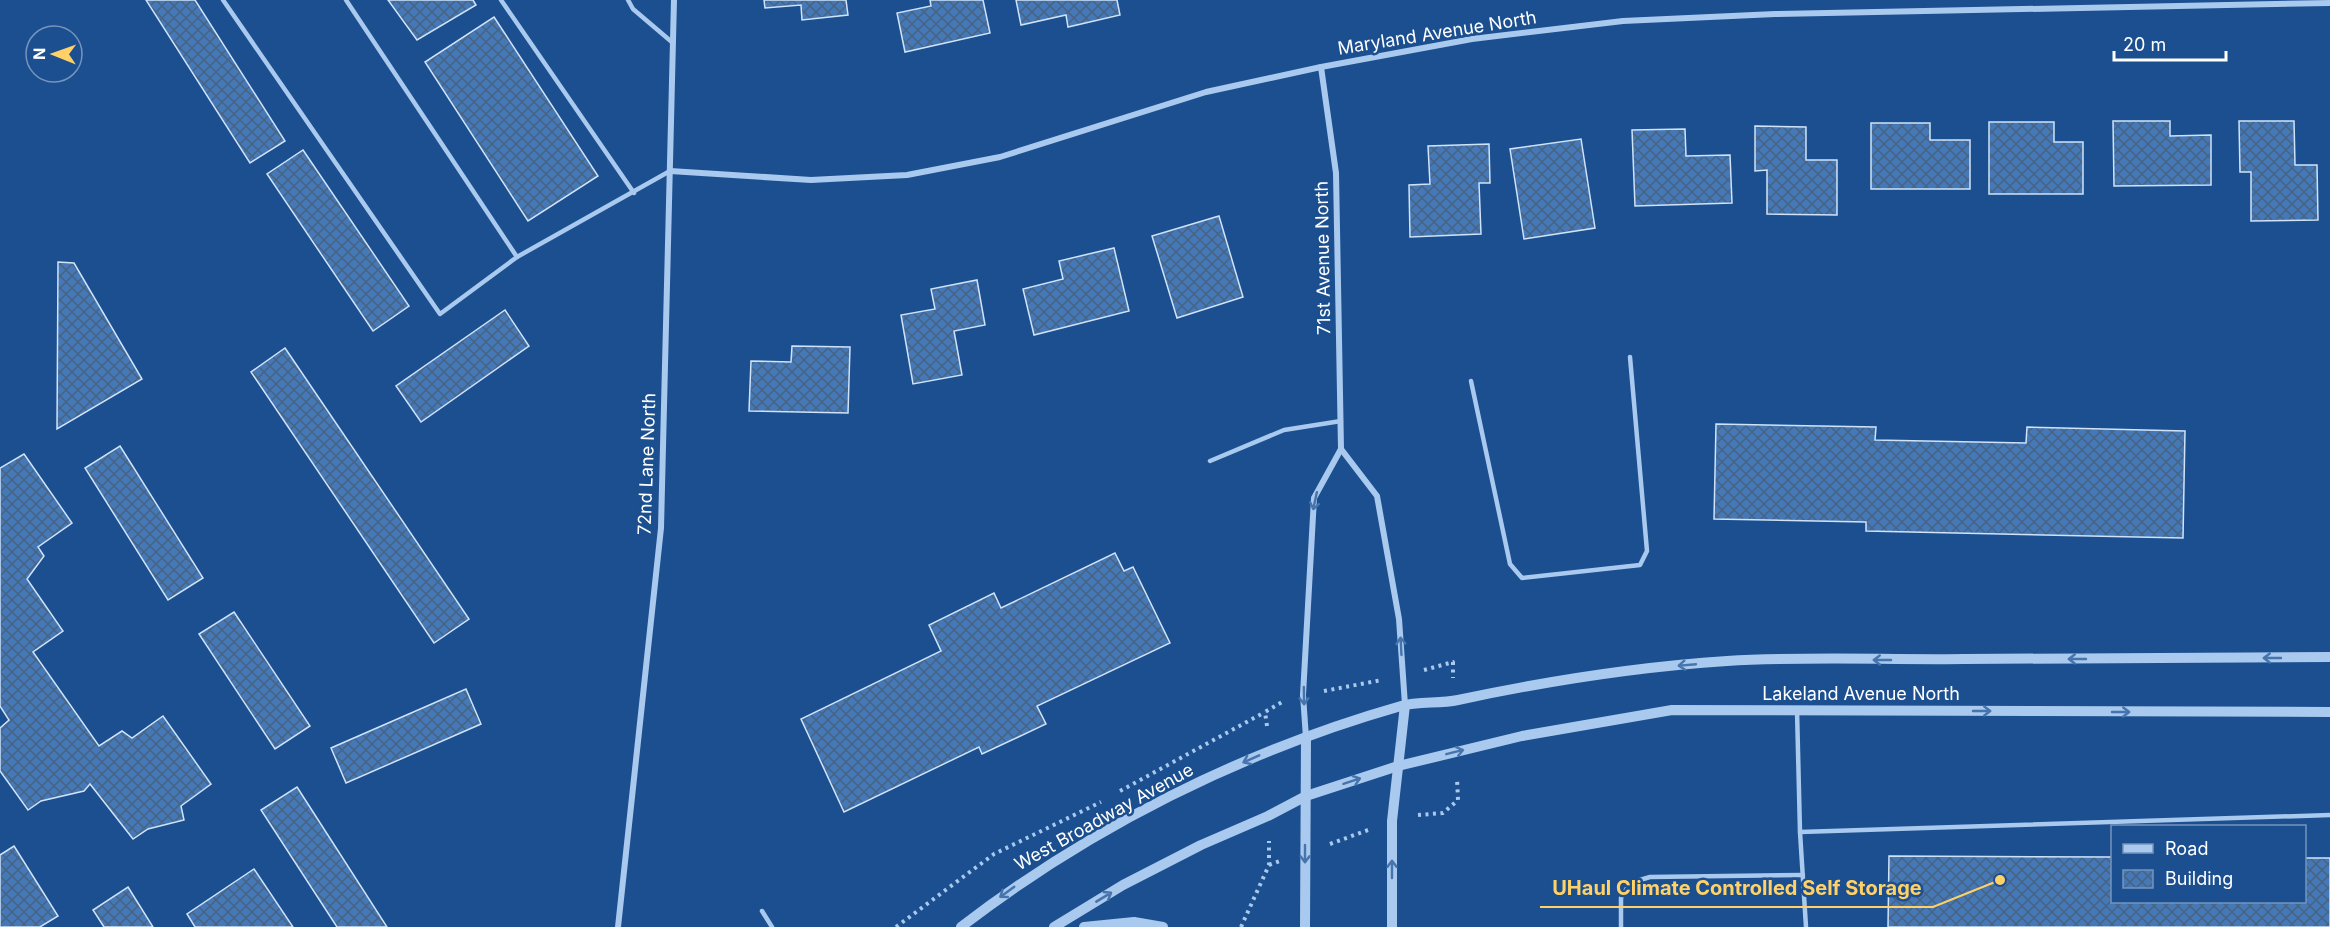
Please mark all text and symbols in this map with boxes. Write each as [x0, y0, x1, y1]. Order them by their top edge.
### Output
street label: Maryland Avenue North [1336, 6, 1538, 59]
north arrow [24, 24, 84, 84]
scale bar [2114, 24, 2226, 62]
text: 20 m [2123, 34, 2166, 55]
text: N [29, 47, 49, 60]
street label: 71st Avenue North [1311, 181, 1334, 335]
street label: 72nd Lane North [634, 393, 659, 535]
one-way arrow [1309, 491, 1321, 510]
one-way arrow [1395, 637, 1406, 657]
one-way arrow [2262, 652, 2282, 664]
one-way arrow [2067, 653, 2087, 665]
one-way arrow [1872, 654, 1892, 666]
one-way arrow [1677, 660, 1697, 671]
street label: Lakeland Avenue North [1762, 683, 1960, 704]
one-way arrow [1298, 685, 1310, 705]
one-way arrow [1971, 705, 1991, 717]
one-way arrow [2111, 706, 2131, 718]
one-way arrow [1445, 746, 1464, 758]
one-way arrow [1243, 753, 1261, 765]
street label: West Broadway Avenue [1011, 759, 1197, 874]
one-way arrow [1342, 775, 1361, 786]
legend [2111, 825, 2306, 903]
text: Road [2165, 838, 2208, 859]
one-way arrow [1299, 844, 1311, 864]
one-way arrow [1386, 859, 1398, 879]
text: Building [2165, 868, 2233, 889]
callout: UHaul Climate Controlled Self Storage [1540, 869, 1933, 907]
text: UHaul Climate Controlled Self Storage [1552, 876, 1922, 900]
one-way arrow [999, 886, 1015, 898]
one-way arrow [1095, 890, 1112, 902]

